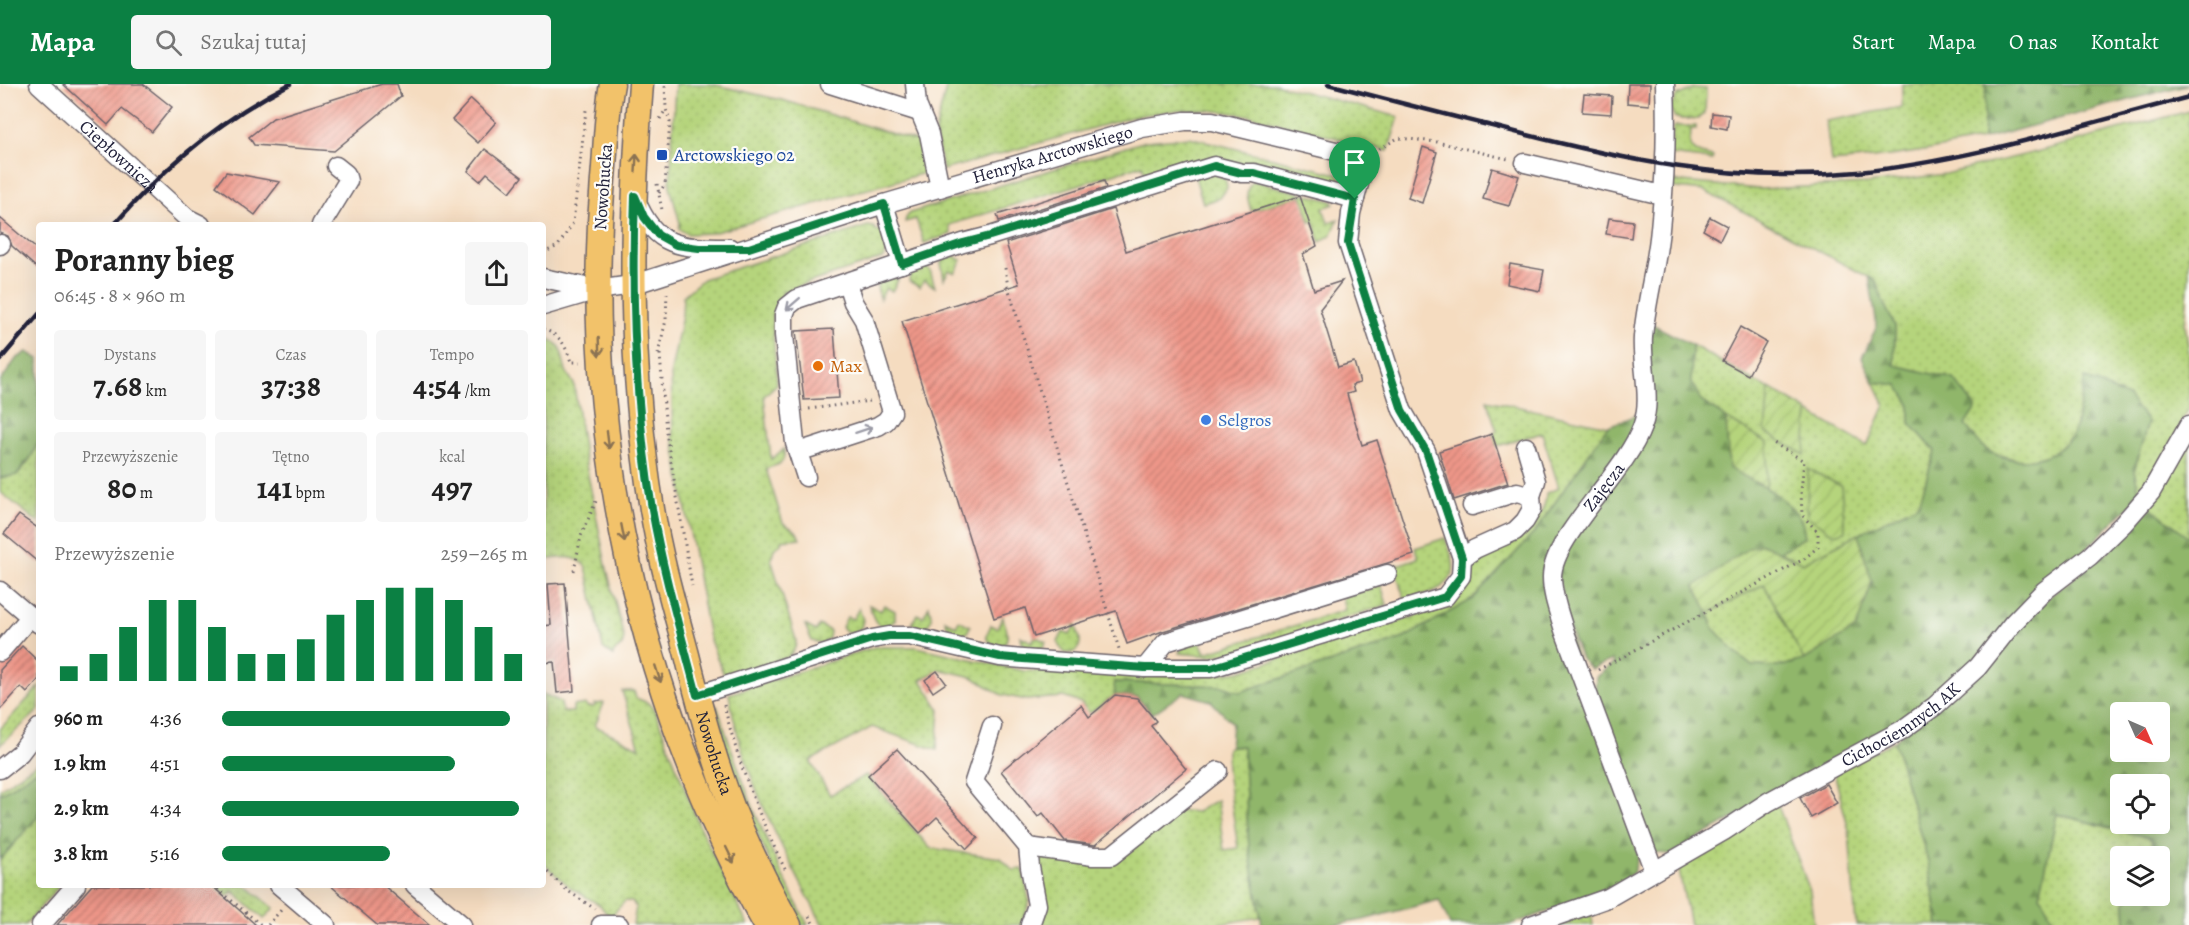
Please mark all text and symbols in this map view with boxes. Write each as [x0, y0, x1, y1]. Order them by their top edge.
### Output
search box [131, 15, 551, 69]
text: Mapa [30, 23, 95, 61]
icon: search [152, 26, 185, 59]
text: Szukaj tutaj [200, 27, 307, 57]
text: Start [1852, 28, 1895, 56]
text: Mapa [1928, 28, 1976, 56]
text: O nas [2009, 28, 2057, 56]
text: Kontakt [2090, 28, 2159, 56]
street label: Ciepłownicza [74, 114, 164, 199]
street label: Henryka Arctowskiego [969, 119, 1135, 189]
pin [1329, 137, 1380, 199]
street label: Nowohucka [588, 142, 618, 231]
place label: Arctowskiego 02 [673, 143, 795, 167]
icon: arrive [1338, 146, 1371, 179]
marker: Arctowskiego 02 [655, 148, 669, 162]
one-way arrow [631, 154, 642, 174]
text: Poranny bieg [54, 237, 234, 282]
button: share [465, 242, 528, 305]
text: 06:45 · 8 × 960 m [54, 282, 186, 309]
one-way arrow [786, 297, 802, 311]
one-way arrow [594, 337, 605, 357]
text: Dystans [104, 344, 156, 366]
text: Czas [276, 344, 306, 366]
text: Tempo [430, 344, 474, 366]
place label: Max [830, 354, 862, 378]
marker: Max [811, 359, 825, 373]
text: 7.68 [93, 366, 143, 406]
text: 37:38 [261, 366, 321, 406]
text: 4:54 [413, 366, 461, 406]
text: km [143, 380, 167, 402]
text: /km [461, 380, 491, 402]
place label: Selgros [1218, 408, 1272, 432]
marker: Selgros [1199, 413, 1213, 427]
one-way arrow [854, 424, 873, 435]
one-way arrow [602, 429, 613, 449]
text: Przewyższenie [82, 446, 178, 468]
text: Tętno [273, 446, 309, 468]
text: kcal [439, 446, 465, 468]
street label: Zajęcza [1577, 457, 1631, 516]
text: 80 [107, 468, 137, 508]
text: 141 [257, 468, 292, 508]
text: 497 [432, 468, 472, 508]
text: m [137, 482, 153, 504]
text: bpm [292, 482, 325, 504]
one-way arrow [618, 523, 629, 542]
text: Przewyższenie [54, 540, 175, 567]
text: 259–265 m [441, 540, 528, 567]
one-way arrow [653, 664, 664, 683]
street label: Cichociemnych AK [1837, 677, 1966, 772]
north arrow [2110, 702, 2170, 762]
map controls [2110, 702, 2170, 906]
text: 960 m [54, 705, 103, 732]
text: 4:36 [150, 705, 181, 732]
street label: Nowohucka [690, 708, 739, 799]
text: 1.9 km [54, 750, 107, 777]
text: 4:51 [150, 750, 179, 777]
button: locate [2110, 774, 2170, 834]
text: 2.9 km [54, 795, 109, 822]
text: 4:34 [150, 795, 181, 822]
text: 3.8 km [54, 840, 108, 867]
text: 5:16 [150, 840, 179, 867]
one-way arrow [724, 845, 736, 863]
button: layers [2110, 846, 2170, 906]

